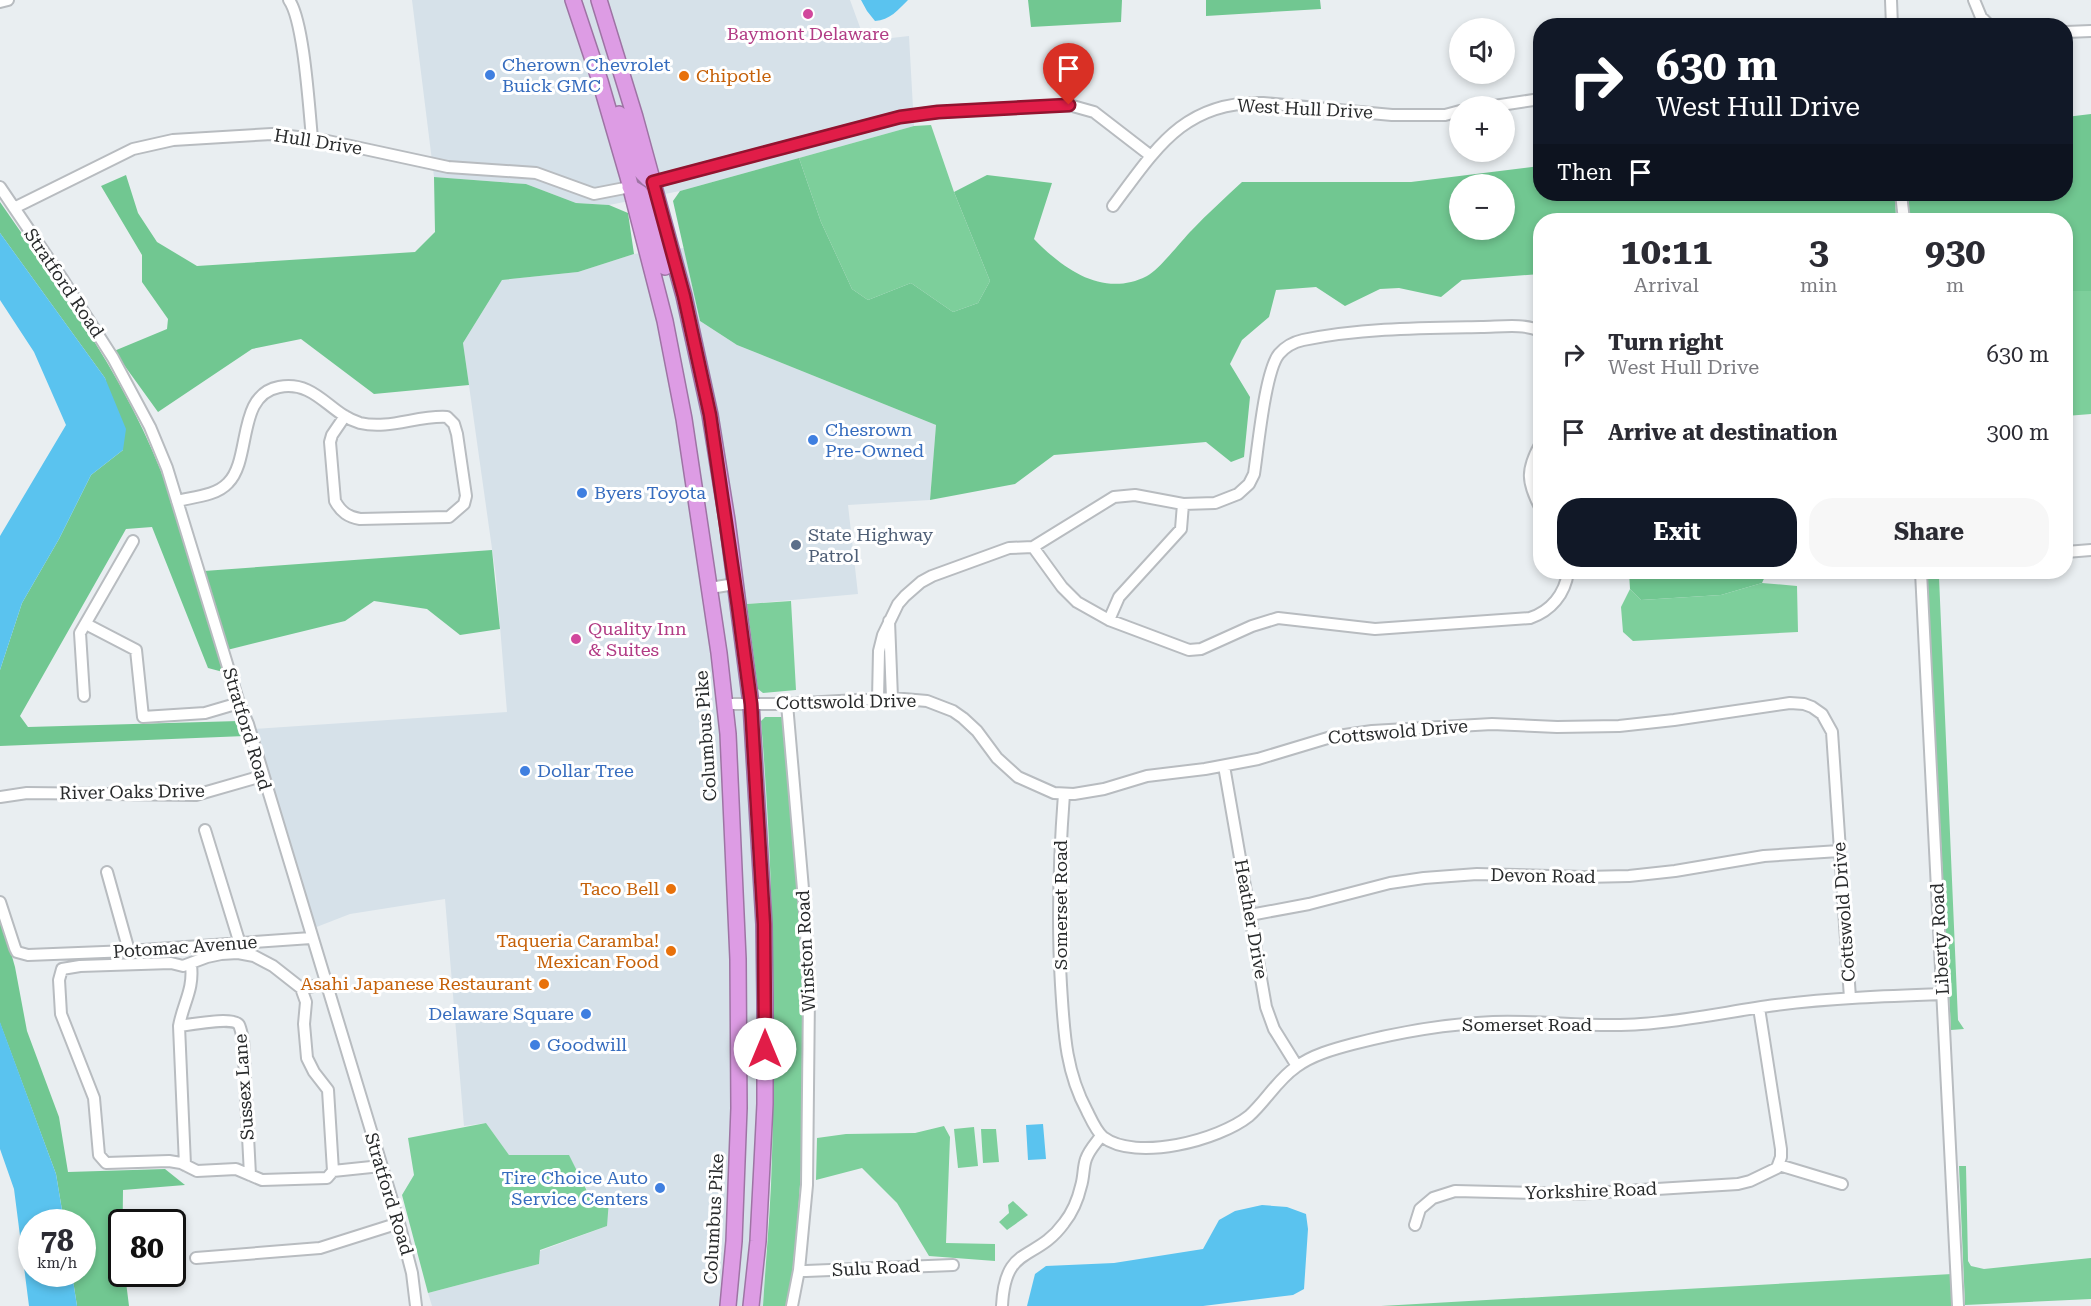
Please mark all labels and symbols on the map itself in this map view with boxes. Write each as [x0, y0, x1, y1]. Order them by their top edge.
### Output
marker: Baymont Delaware [801, 7, 815, 21]
place label: Baymont Delaware [727, 23, 889, 44]
pin [1043, 43, 1094, 105]
place label: Cherown Chevrolet Buick GMC [502, 54, 671, 96]
place label: Chipotle [696, 65, 771, 86]
marker: Cherown Chevrolet Buick GMC [483, 68, 497, 82]
marker: Chipotle [677, 69, 691, 83]
street label: West Hull Drive [1237, 94, 1374, 123]
street label: Hull Drive [273, 124, 364, 159]
street label: Stratford Road [20, 224, 109, 342]
place label: Chesrown Pre-Owned [825, 419, 925, 461]
marker: Chesrown Pre-Owned [806, 433, 820, 447]
place label: Byers Toyota [594, 482, 706, 503]
marker: Byers Toyota [575, 486, 589, 500]
place label: State Highway Patrol [808, 524, 934, 566]
marker: State Highway Patrol [789, 538, 803, 552]
place label: Quality Inn & Suites [588, 618, 687, 660]
marker: Quality Inn & Suites [569, 632, 583, 646]
street label: Stratford Road [219, 665, 276, 793]
street label: Columbus Pike [690, 670, 721, 802]
street label: Cottswold Drive [776, 690, 916, 713]
street label: Cottswold Drive [1327, 715, 1469, 748]
place label: Dollar Tree [537, 760, 634, 781]
marker: Dollar Tree [518, 764, 532, 778]
street label: River Oaks Drive [59, 780, 205, 803]
street label: Somerset Road [1050, 840, 1071, 970]
street label: Cottswold Drive [1828, 841, 1859, 983]
street label: Heather Drive [1231, 857, 1272, 981]
street label: Devon Road [1490, 864, 1596, 887]
place label: Taco Bell [580, 878, 659, 899]
marker: Taco Bell [664, 882, 678, 896]
street label: Liberty Road [1926, 882, 1953, 996]
street label: Winston Road [792, 889, 819, 1013]
place label: Taqueria Caramba! Mexican Food [497, 930, 659, 972]
street label: Potomac Avenue [112, 931, 258, 962]
marker: Taqueria Caramba! Mexican Food [664, 944, 678, 958]
place label: Asahi Japanese Restaurant [300, 973, 532, 994]
marker: Asahi Japanese Restaurant [537, 977, 551, 991]
place label: Delaware Square [428, 1003, 574, 1024]
marker: Delaware Square [579, 1007, 593, 1021]
street label: Somerset Road [1462, 1014, 1592, 1035]
position arrow [733, 1017, 797, 1081]
street label: Sussex Lane [229, 1033, 258, 1141]
place label: Goodwill [547, 1034, 627, 1055]
marker: Goodwill [528, 1038, 542, 1052]
street label: Stratford Road [361, 1130, 418, 1258]
street label: Columbus Pike [700, 1153, 727, 1285]
place label: Tire Choice Auto Service Centers [502, 1167, 648, 1209]
street label: Yorkshire Road [1524, 1178, 1658, 1203]
marker: Tire Choice Auto Service Centers [653, 1181, 667, 1195]
speed limit sign: 80 [108, 1209, 186, 1287]
street label: Sulu Road [831, 1255, 921, 1280]

